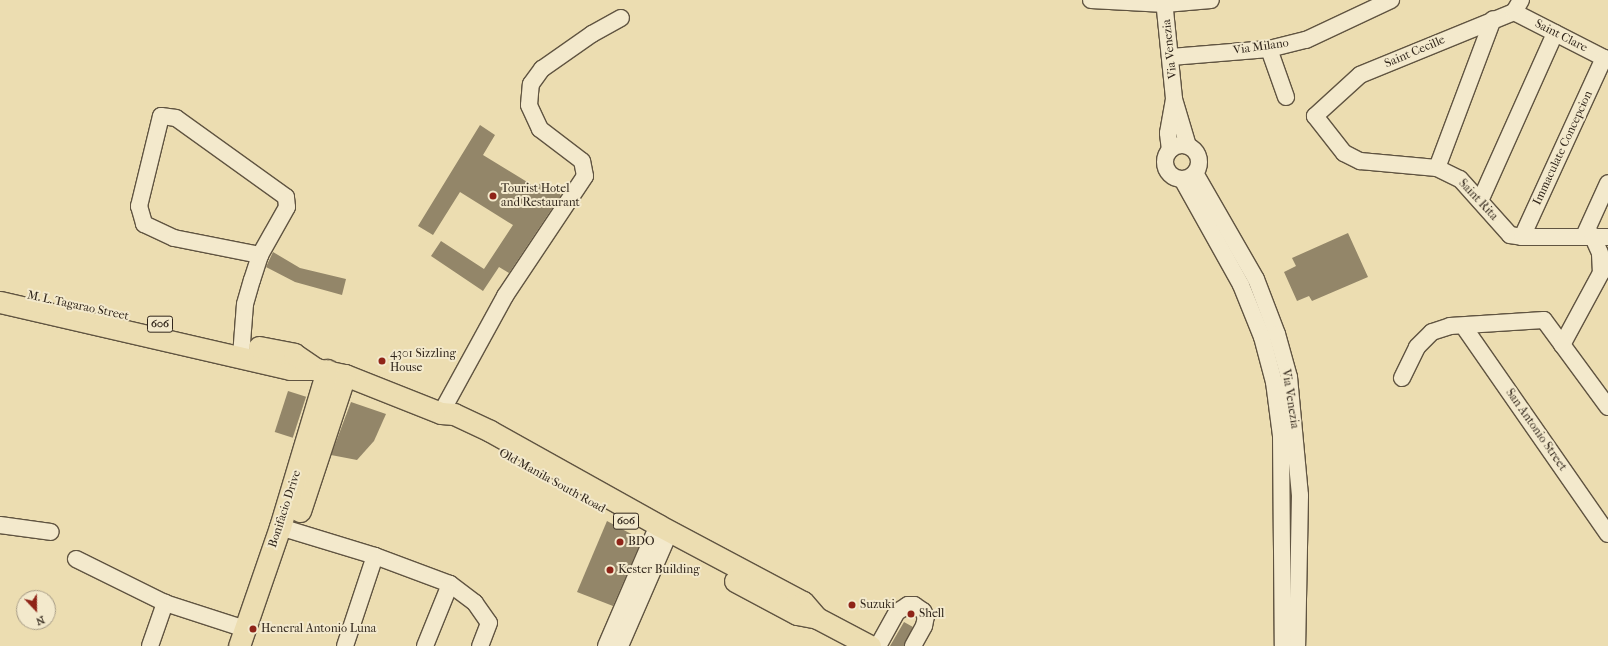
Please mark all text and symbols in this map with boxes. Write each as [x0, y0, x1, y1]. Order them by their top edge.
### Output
street label: Saint Clare [1532, 17, 1590, 55]
street label: Via Venezia [1160, 19, 1180, 79]
street label: Saint Cecille [1383, 33, 1447, 71]
street label: Via Milano [1232, 36, 1290, 58]
street label: Immaculate Concepcion [1530, 89, 1596, 207]
street label: Saint Rita [1455, 176, 1501, 224]
place label: Tourist Hotel and Restaurant [501, 182, 580, 210]
marker: Tourist Hotel and Restaurant [488, 191, 498, 201]
street label: M. L. Tagarao Street [26, 288, 130, 324]
road number: 606 [147, 315, 173, 333]
place label: 4301 Sizzling House [390, 347, 456, 375]
marker: 4301 Sizzling House [377, 356, 387, 366]
street label: Via Venezia [1278, 368, 1302, 430]
street label: San Antonio Street [1502, 386, 1570, 474]
street label: Old Manila South Road [496, 446, 608, 516]
street label: Bonifacio Drive [266, 468, 304, 550]
road number: 606 [613, 512, 639, 530]
place label: BDO [628, 535, 654, 549]
marker: BDO [615, 537, 625, 547]
place label: Kester Building [618, 563, 700, 577]
marker: Kester Building [605, 565, 615, 575]
north arrow [16, 590, 56, 630]
place label: Suzuki [860, 598, 895, 612]
marker: Suzuki [847, 600, 857, 610]
place label: Shell [919, 607, 944, 621]
marker: Shell [906, 609, 916, 619]
text: N [34, 613, 47, 628]
place label: Heneral Antonio Luna [261, 622, 376, 636]
marker: Heneral Antonio Luna [248, 624, 258, 634]

